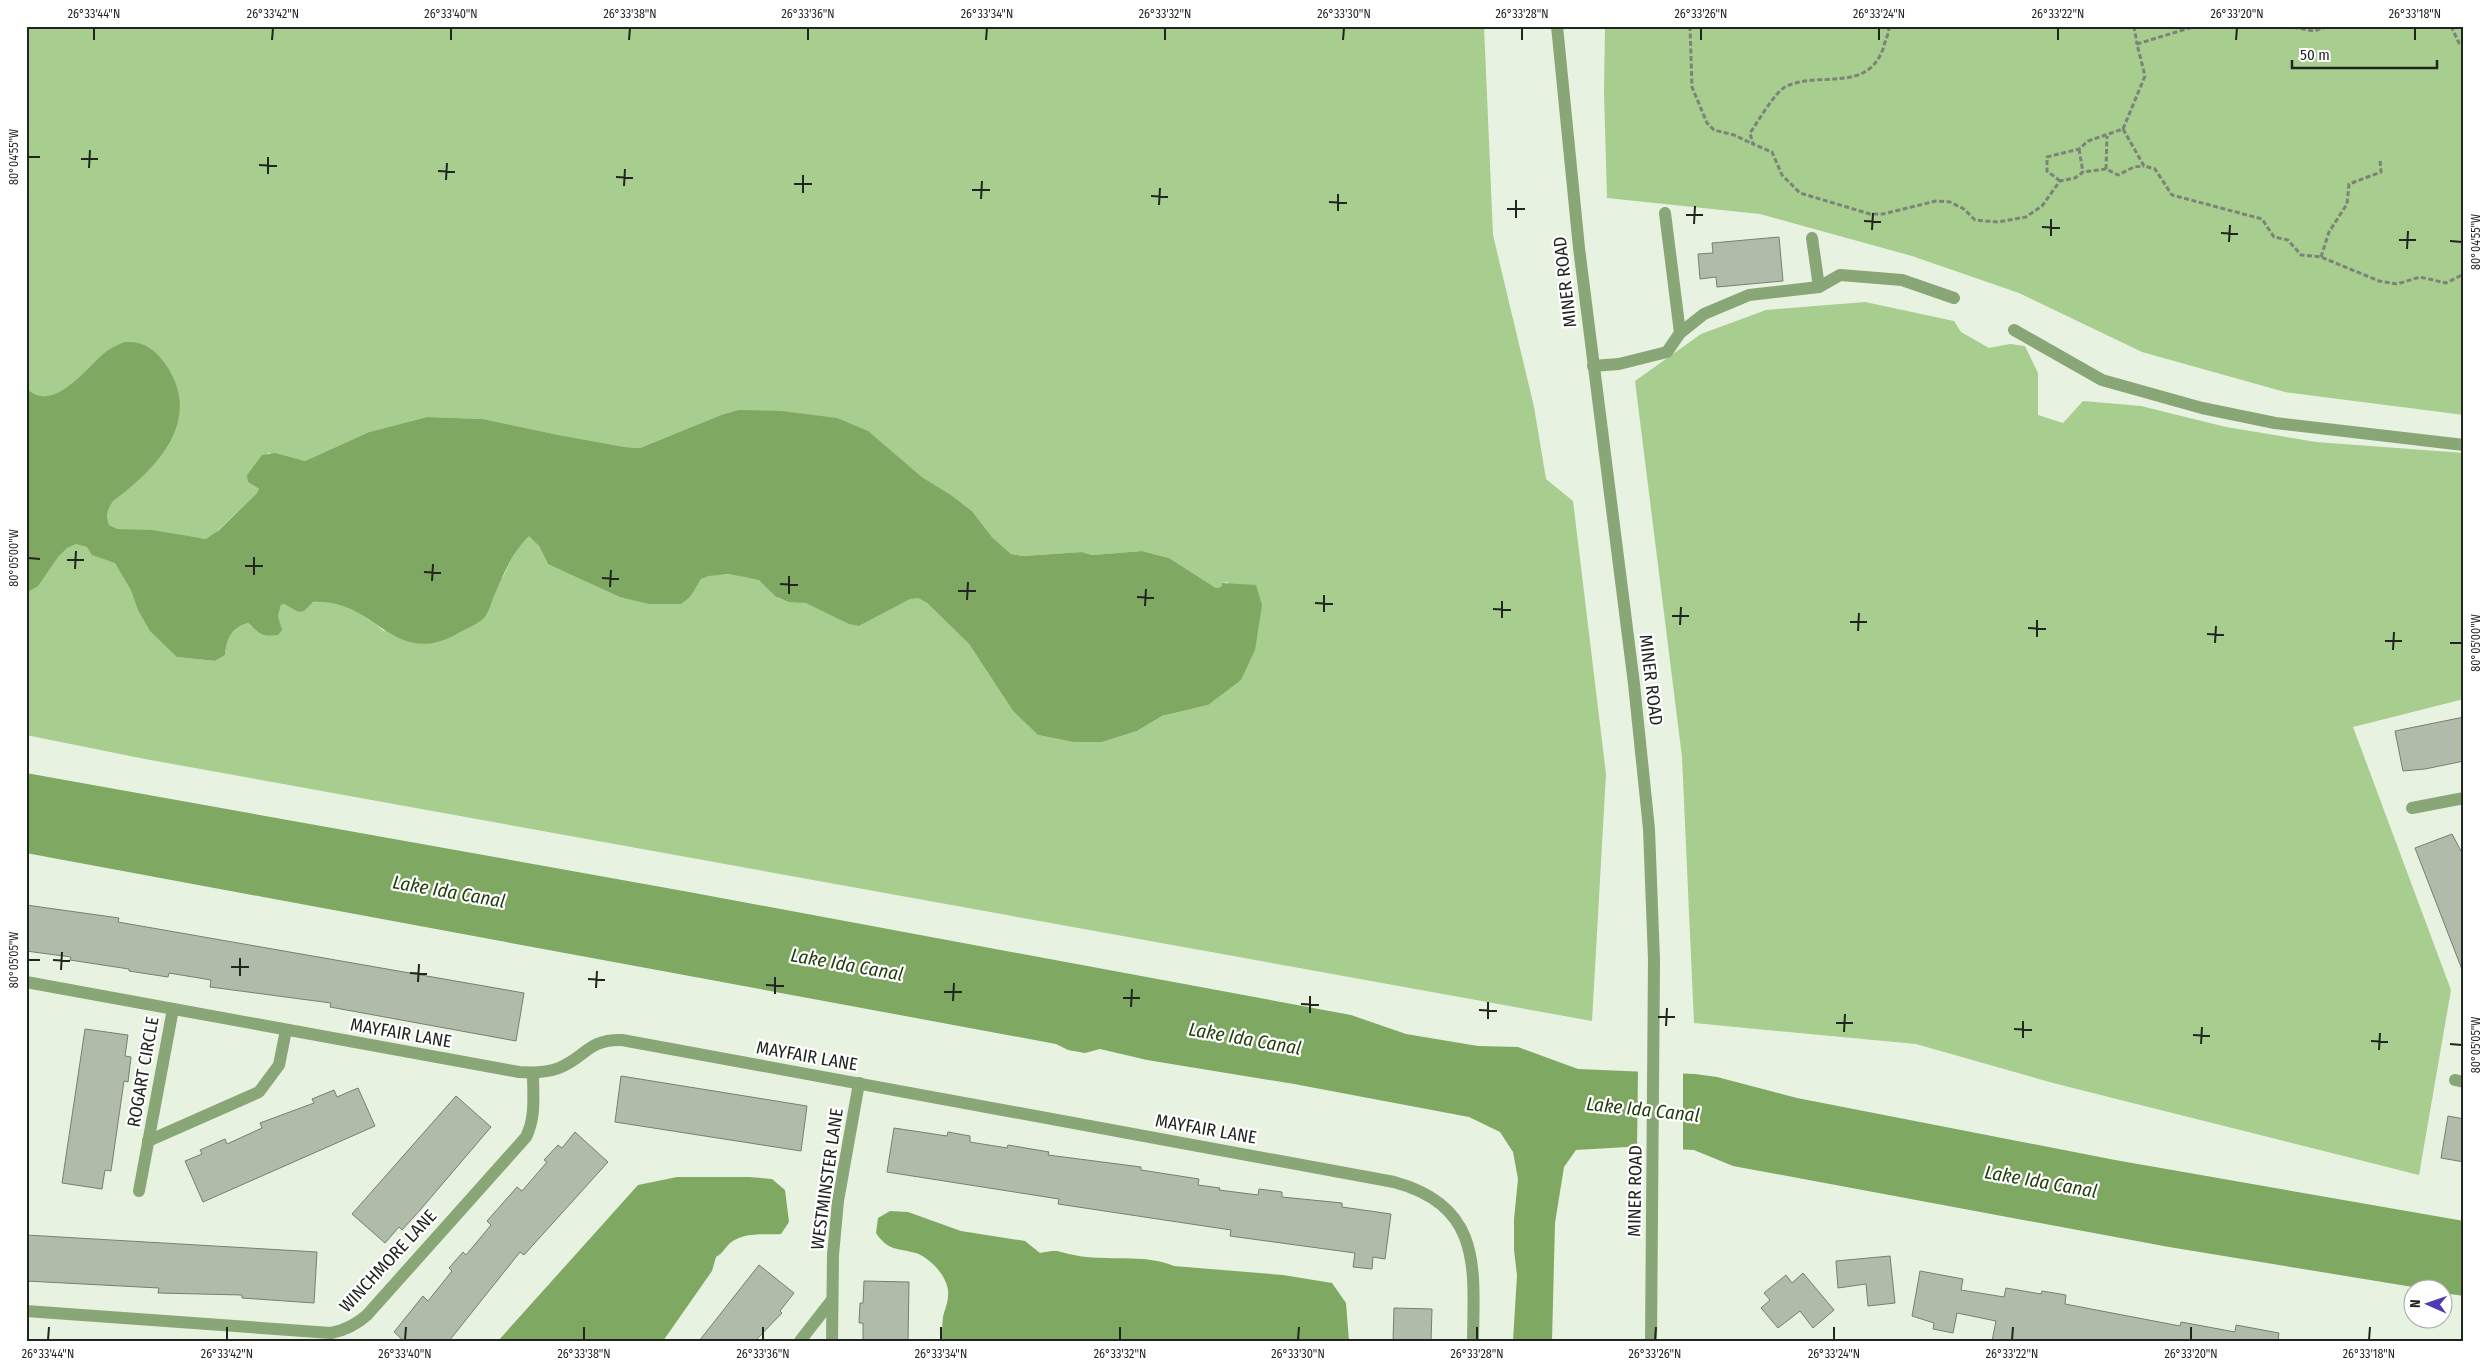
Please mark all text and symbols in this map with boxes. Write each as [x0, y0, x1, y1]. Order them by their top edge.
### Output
text: 26°33'44"N [68, 7, 120, 21]
text: 26°33'42"N [247, 7, 299, 21]
text: 26°33'40"N [424, 7, 478, 21]
text: 26°33'38"N [603, 7, 657, 21]
text: 26°33'36"N [782, 7, 834, 21]
text: 26°33'34"N [961, 7, 1013, 21]
text: 26°33'32"N [1139, 7, 1191, 21]
text: 26°33'30"N [1317, 7, 1371, 21]
text: 26°33'28"N [1496, 7, 1548, 21]
text: 26°33'26"N [1675, 7, 1727, 21]
text: 26°33'24"N [1853, 7, 1905, 21]
text: 26°33'22"N [2032, 7, 2084, 21]
text: 26°33'20"N [2210, 7, 2264, 21]
text: 26°33'18"N [2389, 7, 2441, 21]
scale bar [2292, 38, 2438, 70]
text: 50 m [2300, 46, 2330, 64]
text: 80°04'55"W [7, 129, 21, 185]
text: 80°04'55"W [2469, 214, 2483, 270]
street label: MINER ROAD [1548, 235, 1582, 329]
text: 80°05'00"W [7, 529, 21, 587]
text: 80°05'00"W [2469, 614, 2483, 672]
street label: MINER ROAD [1634, 633, 1668, 727]
water label: Lake Ida Canal [391, 870, 507, 913]
text: 80°05'05"W [7, 932, 21, 988]
water label: Lake Ida Canal [789, 943, 905, 986]
street label: MAYFAIR LANE [349, 1013, 453, 1053]
street label: ROGART CIRCLE [122, 1015, 164, 1129]
water label: Lake Ida Canal [1187, 1017, 1303, 1060]
text: 80°05'05"W [2469, 1017, 2483, 1073]
street label: MAYFAIR LANE [755, 1036, 859, 1076]
water label: Lake Ida Canal [1585, 1092, 1701, 1127]
street label: WESTMINSTER LANE [806, 1107, 848, 1251]
street label: MAYFAIR LANE [1154, 1109, 1258, 1149]
street label: MINER ROAD [1623, 1145, 1647, 1237]
water label: Lake Ida Canal [1983, 1160, 2099, 1203]
street label: WINCHMORE LANE [335, 1205, 441, 1317]
north arrow [2402, 1280, 2452, 1330]
text: N [2407, 1299, 2424, 1308]
text: 26°33'44"N [22, 1347, 74, 1361]
text: 26°33'42"N [201, 1347, 253, 1361]
text: 26°33'40"N [378, 1347, 432, 1361]
text: 26°33'38"N [557, 1347, 611, 1361]
text: 26°33'36"N [737, 1347, 789, 1361]
text: 26°33'34"N [915, 1347, 967, 1361]
text: 26°33'32"N [1094, 1347, 1146, 1361]
text: 26°33'30"N [1271, 1347, 1325, 1361]
text: 26°33'28"N [1451, 1347, 1503, 1361]
text: 26°33'26"N [1629, 1347, 1681, 1361]
text: 26°33'24"N [1808, 1347, 1860, 1361]
text: 26°33'22"N [1986, 1347, 2038, 1361]
text: 26°33'20"N [2164, 1347, 2218, 1361]
text: 26°33'18"N [2343, 1347, 2395, 1361]

